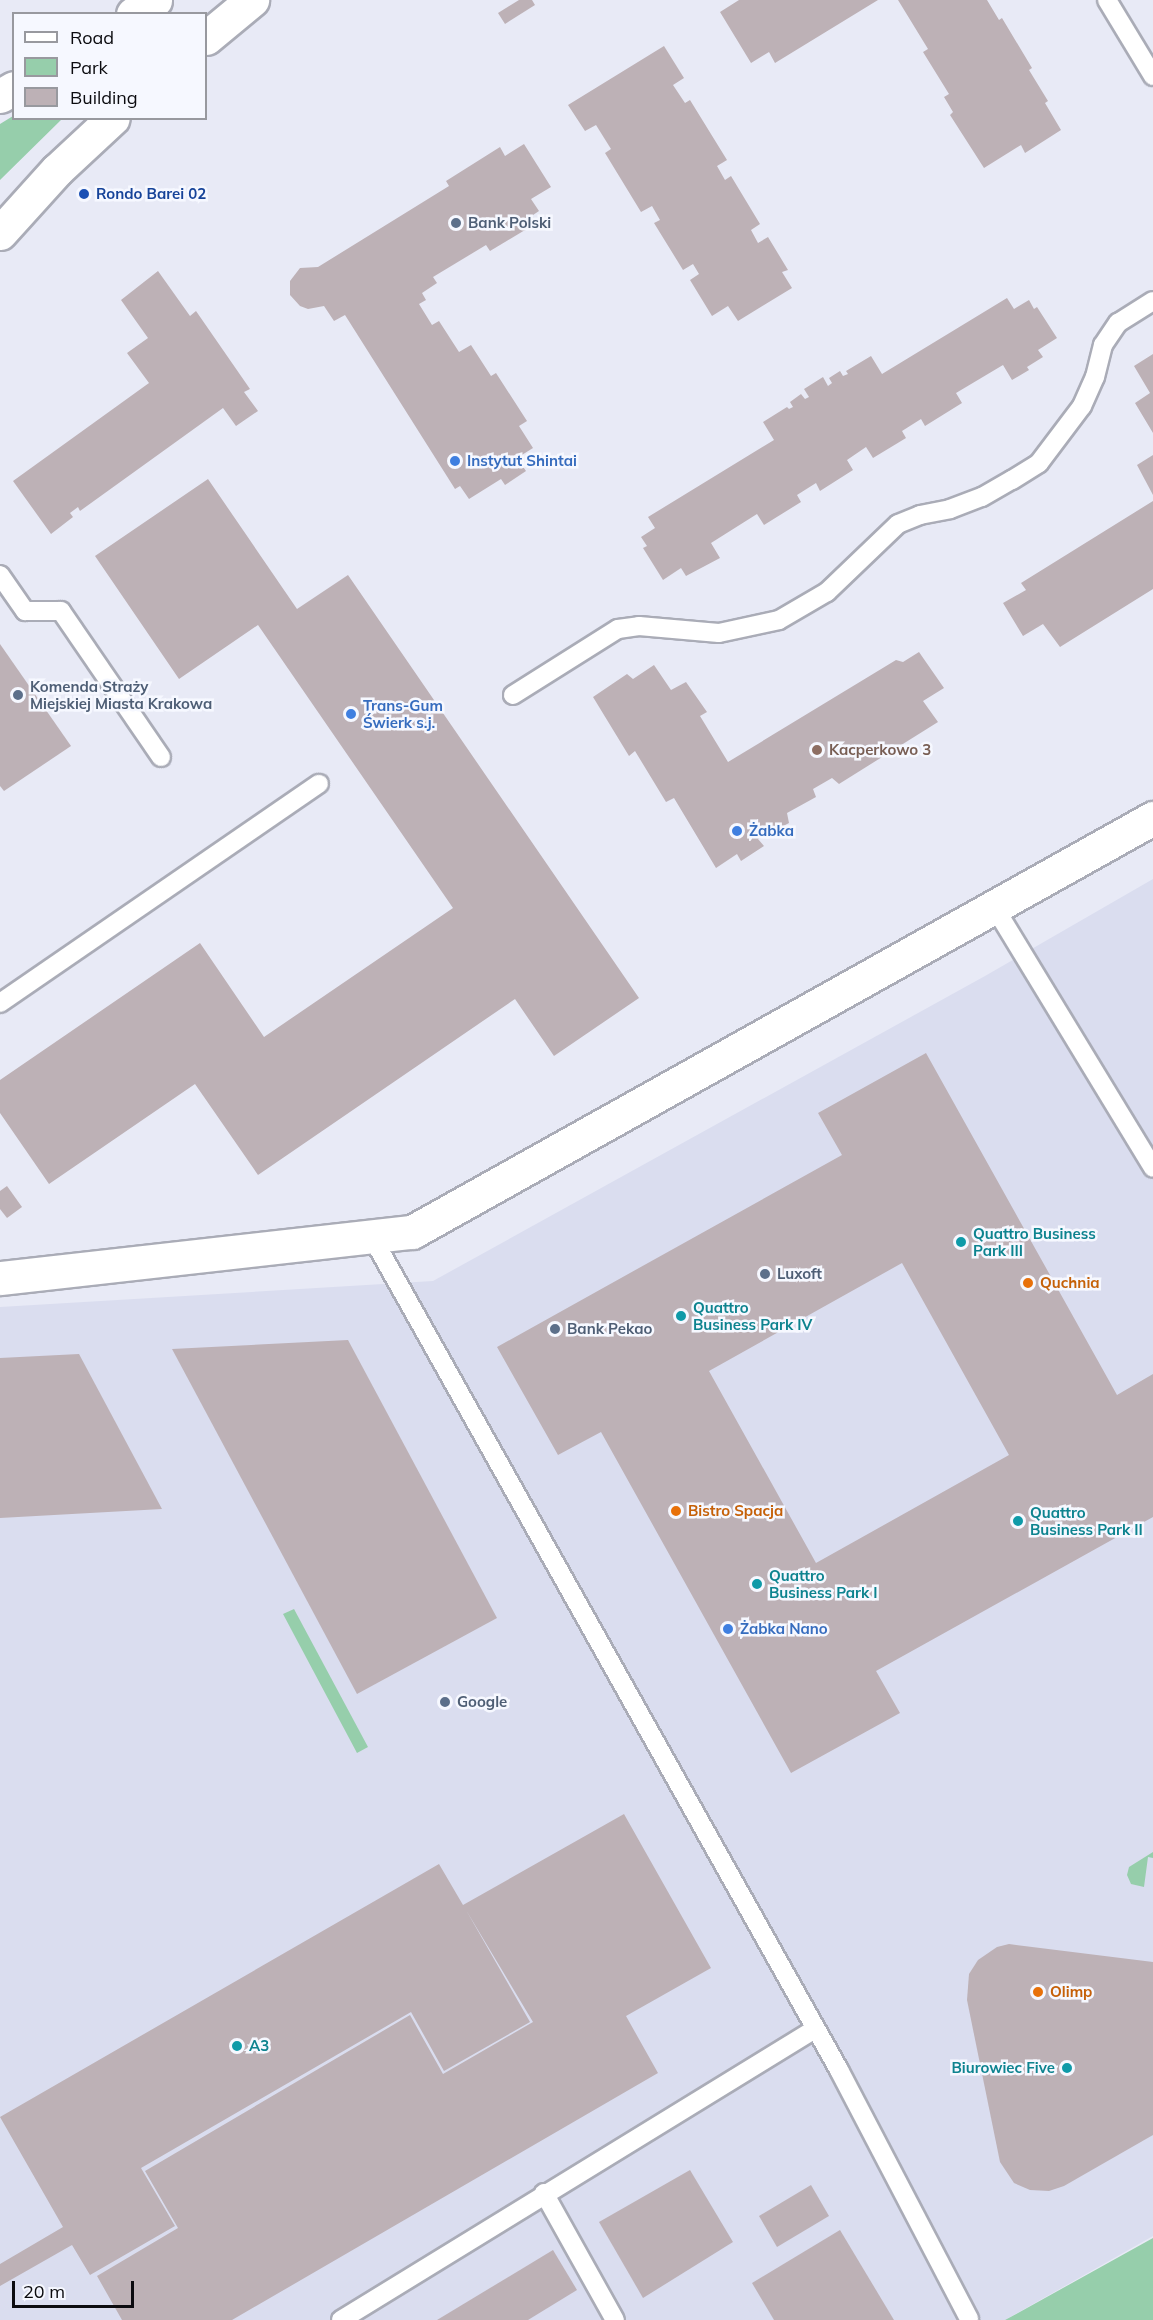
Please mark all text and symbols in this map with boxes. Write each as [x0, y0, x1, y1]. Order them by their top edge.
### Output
legend [12, 12, 207, 120]
text: Road [70, 26, 114, 49]
text: Park [70, 56, 108, 79]
text: Building [70, 86, 138, 109]
place label: Rondo Barei 02 [96, 185, 206, 203]
marker: Rondo Barei 02 [77, 187, 91, 201]
place label: Bank Polski [468, 214, 551, 232]
marker: Bank Polski [449, 216, 463, 230]
place label: Instytut Shintai [467, 452, 577, 470]
marker: Instytut Shintai [448, 454, 462, 468]
place label: Komenda Straży Miejskiej Miasta Krakowa [30, 677, 212, 712]
marker: Komenda Straży Miejskiej Miasta Krakowa [11, 688, 25, 702]
place label: Trans-Gum Świerk s.j. [363, 696, 443, 731]
marker: Trans-Gum Świerk s.j. [344, 707, 358, 721]
place label: Kacperkowo 3 [829, 741, 931, 759]
marker: Kacperkowo 3 [810, 743, 824, 757]
place label: Żabka [749, 822, 794, 840]
marker: Żabka [730, 824, 744, 838]
place label: Quattro Business Park III [973, 1224, 1096, 1259]
marker: Quattro Business Park III [954, 1235, 968, 1249]
place label: Luxoft [777, 1265, 822, 1283]
marker: Luxoft [758, 1267, 772, 1281]
place label: Quchnia [1040, 1274, 1100, 1292]
marker: Quchnia [1021, 1276, 1035, 1290]
place label: Quattro Business Park IV [693, 1298, 812, 1333]
marker: Quattro Business Park IV [674, 1309, 688, 1323]
place label: Bank Pekao [567, 1320, 652, 1338]
marker: Bank Pekao [548, 1322, 562, 1336]
place label: Bistro Spacja [688, 1502, 783, 1520]
place label: Quattro Business Park II [1030, 1503, 1143, 1538]
marker: Bistro Spacja [669, 1504, 683, 1518]
marker: Quattro Business Park II [1011, 1514, 1025, 1528]
place label: Quattro Business Park I [769, 1566, 878, 1601]
marker: Quattro Business Park I [750, 1577, 764, 1591]
place label: Żabka Nano [740, 1620, 828, 1638]
marker: Żabka Nano [721, 1622, 735, 1636]
place label: Google [457, 1693, 507, 1711]
marker: Google [438, 1695, 452, 1709]
place label: Olimp [1050, 1983, 1092, 2001]
marker: Olimp [1031, 1985, 1045, 1999]
place label: A3 [249, 2037, 269, 2055]
marker: A3 [230, 2039, 244, 2053]
place label: Biurowiec Five [952, 2059, 1055, 2077]
marker: Biurowiec Five [1060, 2061, 1074, 2075]
scale bar [15, 2269, 136, 2307]
text: 20 m [23, 2280, 65, 2303]

